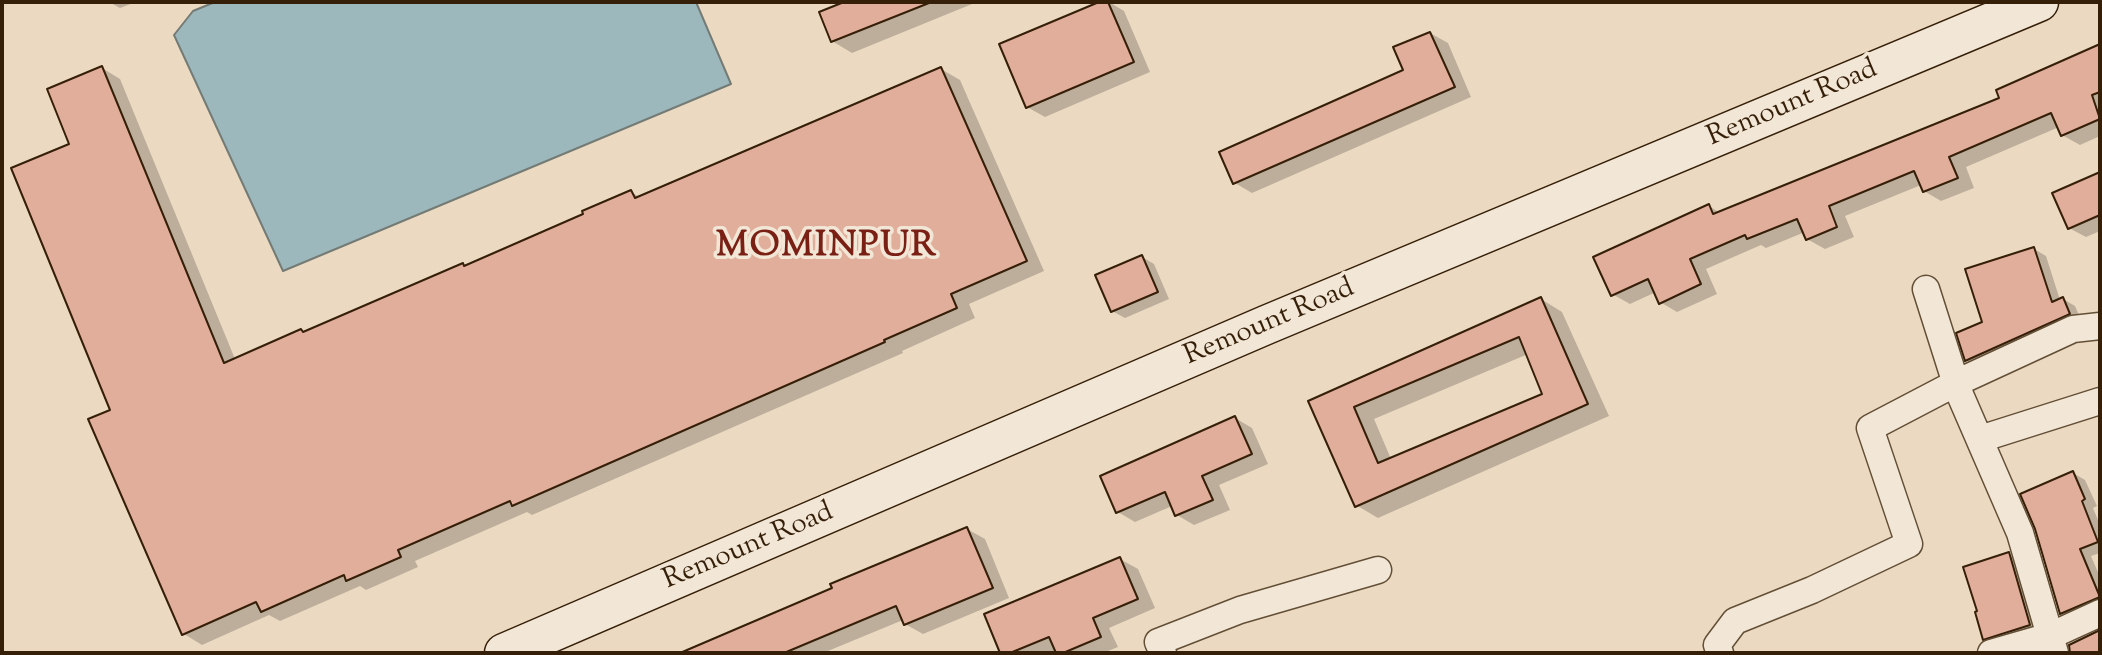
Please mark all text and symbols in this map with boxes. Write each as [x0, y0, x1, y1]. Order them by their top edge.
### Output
street label: Remount Road [1703, 54, 1883, 156]
district label: MOMINPUR [717, 228, 937, 270]
street label: Remount Road [1180, 273, 1360, 375]
street label: Remount Road [659, 497, 839, 599]

